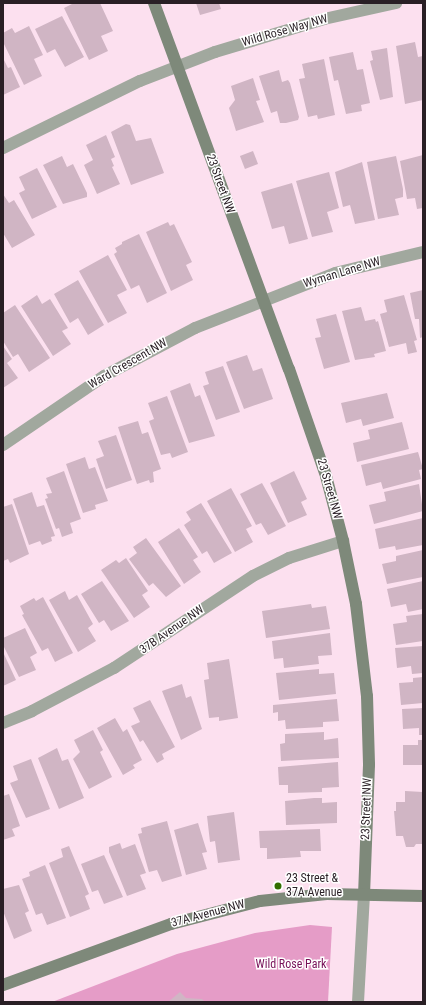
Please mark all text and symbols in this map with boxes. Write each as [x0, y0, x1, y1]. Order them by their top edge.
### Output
street label: Wild Rose Way NW [240, 12, 330, 50]
street label: 23 Street NW [203, 152, 237, 216]
street label: Wyman Lane NW [302, 254, 382, 292]
street label: Ward Crescent NW [86, 336, 170, 392]
street label: 23 Street NW [314, 457, 344, 521]
street label: 37B Avenue NW [137, 603, 207, 657]
street label: 23 Street NW [359, 778, 375, 840]
place label: 23 Street & 37A Avenue [286, 872, 342, 900]
marker: 23 Street & 37A Avenue [273, 881, 283, 891]
street label: 37A Avenue NW [170, 897, 246, 931]
park label: Wild Rose Park [256, 958, 326, 972]

